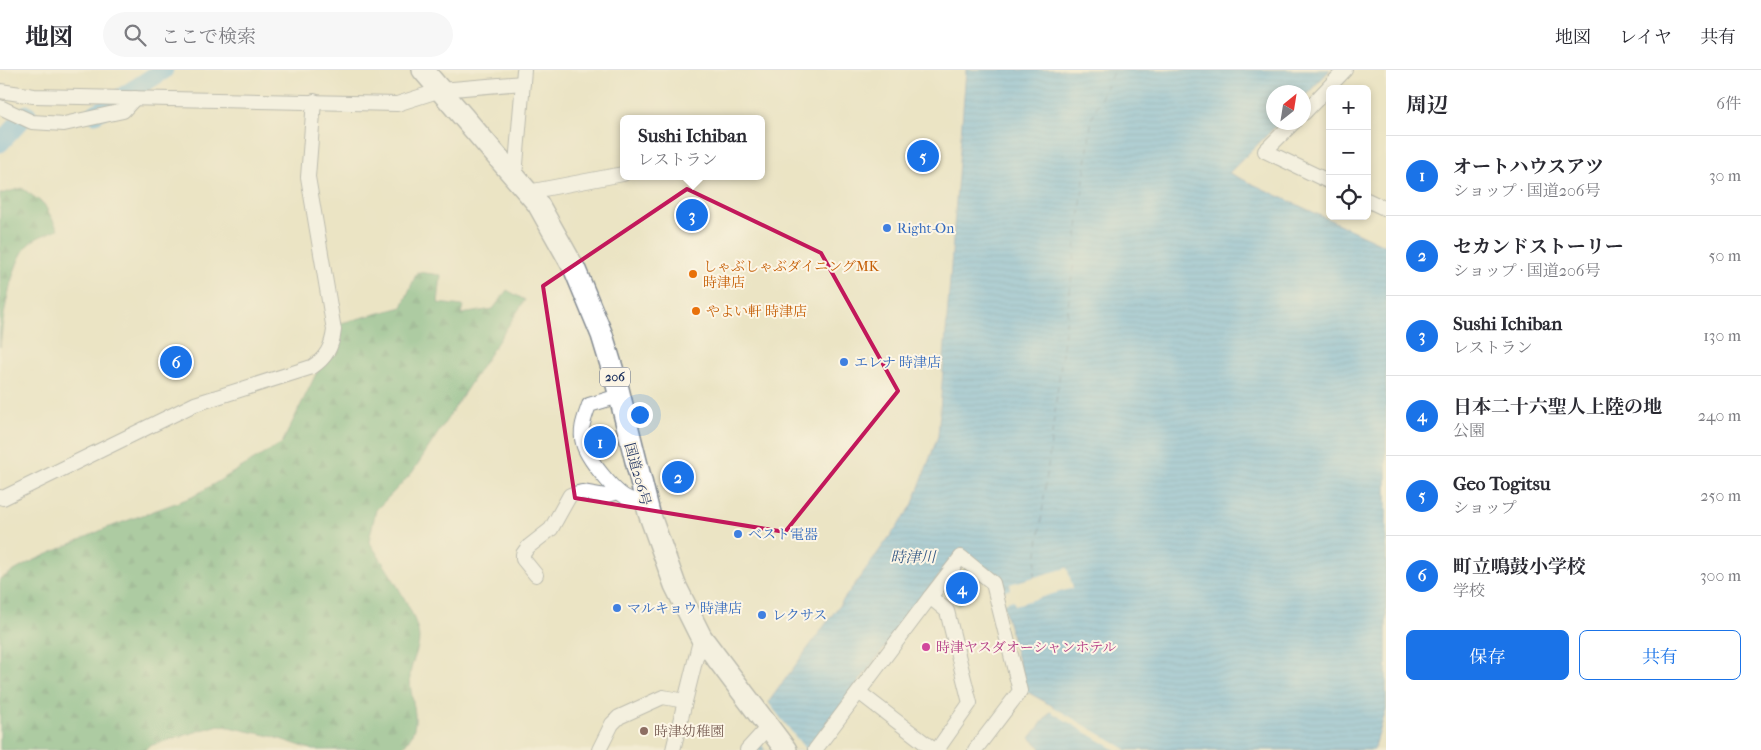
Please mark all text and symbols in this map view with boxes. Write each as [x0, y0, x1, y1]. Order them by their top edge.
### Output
search box [103, 12, 453, 57]
icon: search [121, 21, 149, 49]
text: 地図 [25, 23, 73, 51]
text: ここで検索 [161, 26, 256, 48]
text: 地図 [1555, 27, 1591, 48]
text: レイヤ [1619, 27, 1672, 48]
text: 共有 [1700, 27, 1736, 48]
north arrow [1266, 85, 1311, 130]
map controls [1326, 85, 1371, 220]
button: + [1326, 85, 1371, 130]
text: 周辺 [1406, 93, 1448, 117]
text: 6件 [1716, 94, 1741, 113]
popup [620, 115, 765, 180]
text: Sushi Ichiban [638, 125, 747, 147]
button: − [1326, 130, 1371, 175]
pin: 5 [907, 137, 939, 175]
text: レストラン [638, 150, 717, 169]
text: オートハウスアツ [1453, 156, 1604, 178]
text: 1 [1419, 166, 1425, 185]
text: 30 m [1709, 166, 1741, 185]
button: locate [1326, 175, 1371, 220]
text: ショップ · 国道206号 [1453, 181, 1601, 200]
pin: 3 [676, 196, 708, 234]
place label: Right-On [897, 220, 954, 237]
marker: Right-On [881, 222, 893, 234]
text: セカンドストーリー [1453, 236, 1624, 258]
text: 2 [1418, 246, 1426, 265]
text: 50 m [1709, 246, 1741, 265]
place label: しゃぶしゃぶダイニングMK 時津店 [703, 258, 880, 291]
text: ショップ · 国道206号 [1453, 261, 1601, 280]
marker: しゃぶしゃぶダイニングMK 時津店 [687, 268, 699, 280]
place label: やよい軒 時津店 [706, 303, 807, 320]
marker: やよい軒 時津店 [690, 305, 702, 317]
text: Sushi Ichiban [1453, 313, 1562, 335]
text: 3 [1419, 326, 1425, 345]
text: 130 m [1703, 326, 1741, 345]
text: レストラン [1453, 338, 1533, 357]
pin: 6 [160, 343, 192, 381]
place label: エレナ 時津店 [854, 354, 941, 371]
marker: エレナ 時津店 [838, 356, 850, 368]
road number: 206 [600, 368, 630, 386]
text: 日本二十六聖人上陸の地 [1453, 396, 1662, 418]
your location [627, 402, 653, 428]
text: 4 [1417, 406, 1427, 425]
text: 240 m [1698, 406, 1741, 425]
text: 公園 [1453, 421, 1485, 440]
pin: 1 [584, 423, 616, 461]
street label: 国道206号 [621, 441, 654, 507]
pin: 2 [662, 458, 694, 496]
text: Geo Togitsu [1453, 473, 1551, 495]
text: 5 [1419, 486, 1425, 505]
text: 250 m [1700, 486, 1741, 505]
text: ショップ [1453, 498, 1517, 517]
place label: ベスト電器 [748, 526, 818, 543]
marker: ベスト電器 [732, 528, 744, 540]
water label: 時津川 [890, 548, 937, 566]
text: 町立鳴鼓小学校 [1453, 556, 1586, 578]
text: 6 [1418, 566, 1426, 585]
text: 300 m [1700, 566, 1741, 585]
pin: 4 [946, 569, 978, 607]
text: 学校 [1453, 581, 1485, 600]
place label: マルキョウ 時津店 [627, 600, 742, 617]
marker: マルキョウ 時津店 [611, 602, 623, 614]
place label: レクサス [772, 607, 827, 624]
marker: レクサス [756, 609, 768, 621]
button: 保存 [1406, 630, 1569, 680]
button: 共有 [1579, 630, 1741, 680]
place label: 時津ヤスダオーシャンホテル [936, 639, 1116, 656]
marker: 時津ヤスダオーシャンホテル [920, 641, 932, 653]
place label: 時津幼稚園 [654, 723, 724, 740]
marker: 時津幼稚園 [638, 725, 650, 737]

